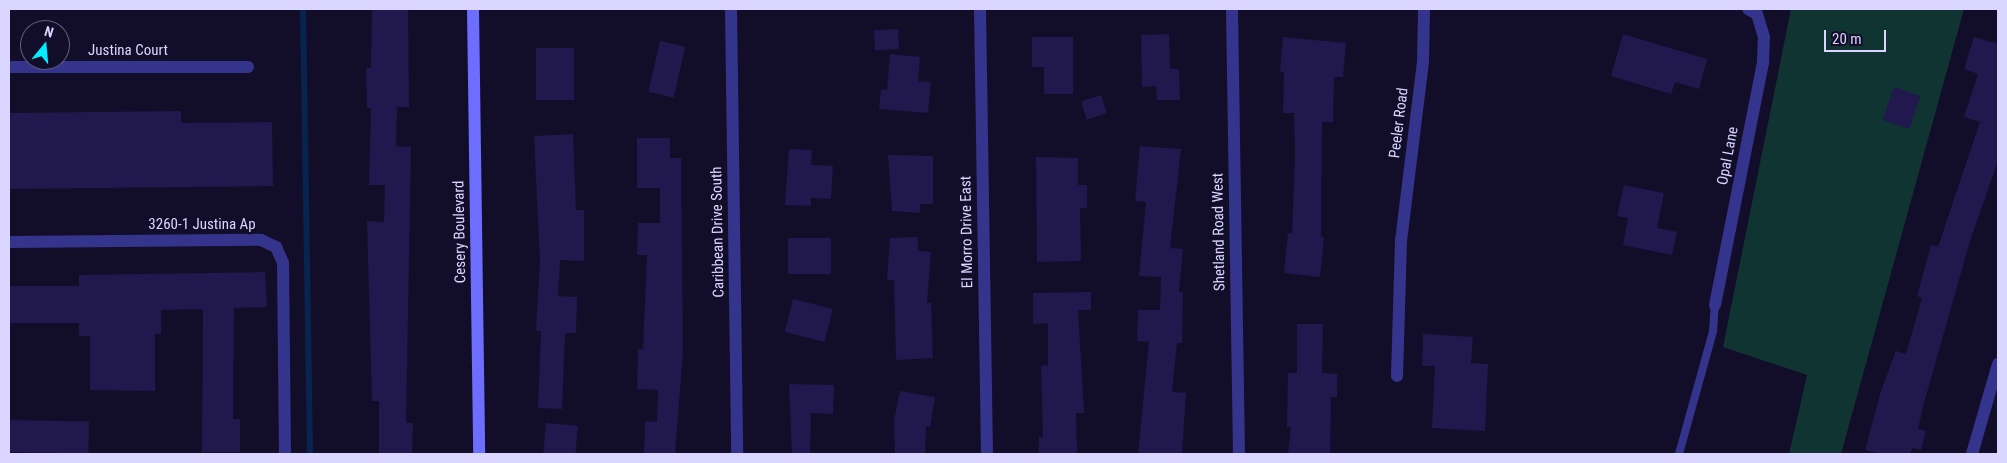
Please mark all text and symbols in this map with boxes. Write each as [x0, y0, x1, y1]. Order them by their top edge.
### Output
north arrow [20, 20, 70, 70]
scale bar [1827, 20, 1890, 52]
text: N [43, 23, 56, 41]
text: 20 m [1832, 30, 1862, 48]
street label: Justina Court [88, 42, 168, 60]
street label: Peeler Road [1386, 87, 1412, 159]
street label: Opal Lane [1714, 125, 1742, 187]
street label: Caribbean Drive South [708, 166, 728, 298]
street label: Shetland Road West [1209, 173, 1229, 291]
street label: El Morro Drive East [957, 176, 977, 288]
street label: Cesery Boulevard [450, 181, 470, 283]
street label: 3260-1 Justina Ap [148, 216, 256, 234]

